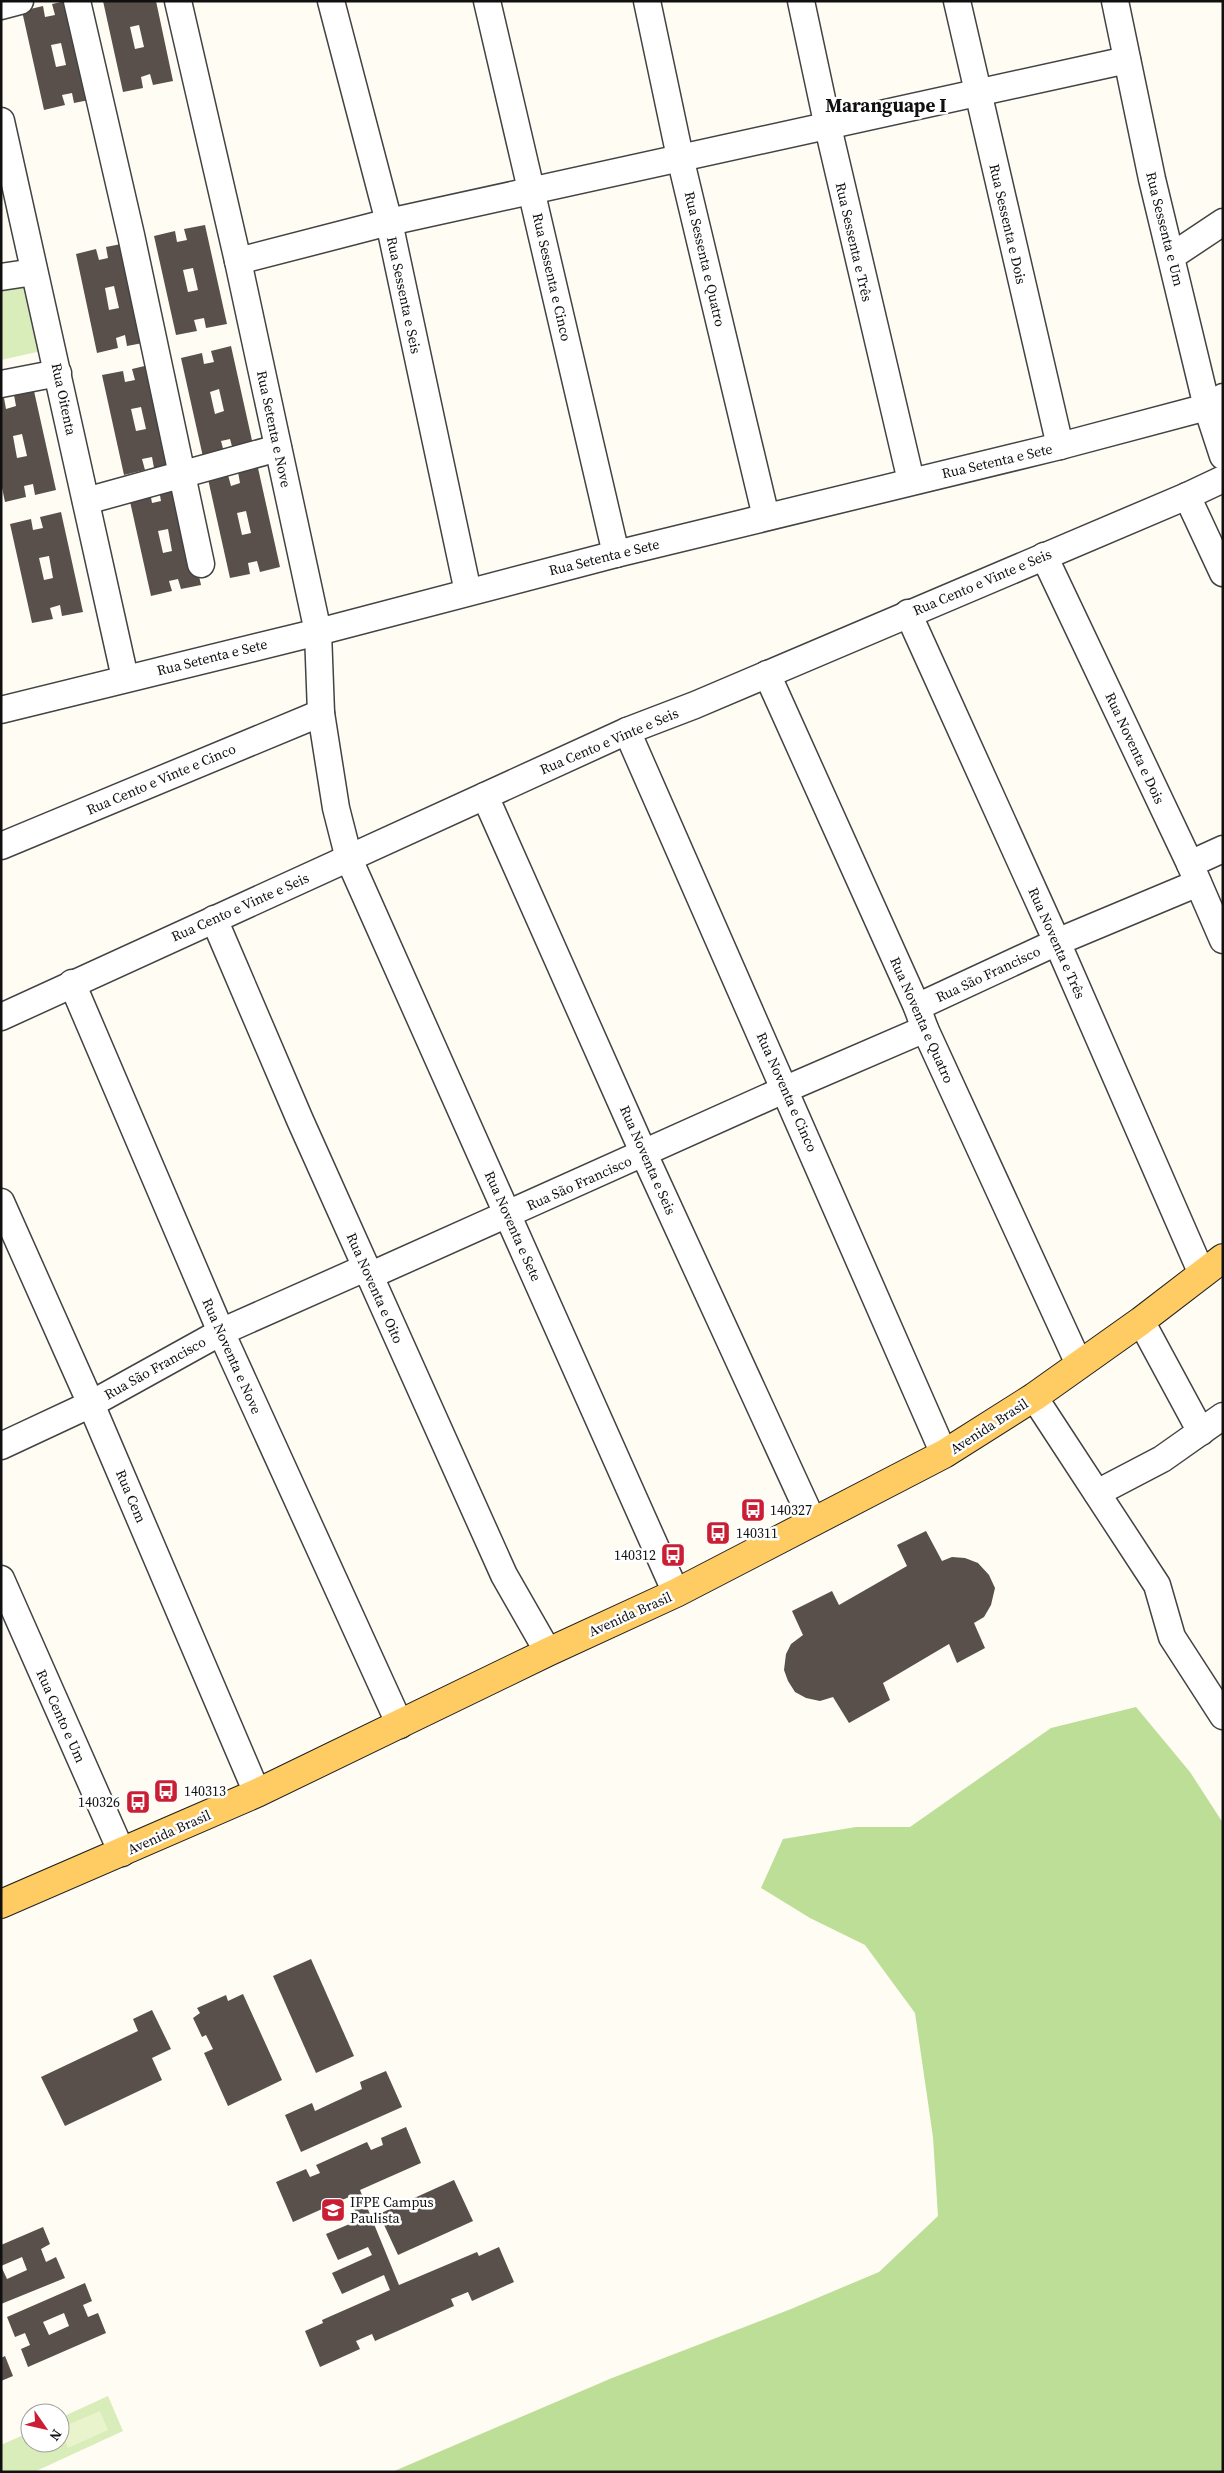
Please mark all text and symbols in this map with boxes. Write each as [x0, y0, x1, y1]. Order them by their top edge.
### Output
district label: Maranguape I [825, 92, 947, 118]
street label: Rua Sessenta e Dois [984, 162, 1032, 286]
street label: Rua Sessenta e Um [1141, 170, 1189, 289]
street label: Rua Sessenta e Três [831, 180, 877, 304]
street label: Rua Sessenta e Quatro [680, 189, 730, 329]
street label: Rua Sessenta e Cinco [528, 211, 577, 343]
street label: Rua Sessenta e Seis [382, 235, 426, 355]
street label: Rua Oitenta [47, 361, 82, 438]
street label: Rua Setenta e Nove [252, 369, 296, 489]
street label: Rua Setenta e Sete [940, 439, 1054, 483]
street label: Rua Setenta e Sete [547, 534, 661, 580]
street label: Rua Cento e Vinte e Seis [910, 544, 1054, 620]
street label: Rua Setenta e Sete [155, 634, 269, 680]
street label: Rua Noventa e Dois [1100, 689, 1170, 807]
street label: Rua Cento e Vinte e Seis [537, 703, 681, 779]
street label: Rua Cento e Vinte e Cinco [83, 738, 239, 820]
street label: Rua Cento e Vinte e Seis [168, 868, 312, 946]
street label: Rua Noventa e Três [1024, 884, 1090, 1002]
street label: Rua São Francisco [932, 941, 1044, 1007]
street label: Rua Noventa e Quatro [885, 954, 959, 1087]
street label: Rua Noventa e Cinco [752, 1029, 822, 1155]
street label: Rua Noventa e Seis [615, 1102, 681, 1218]
street label: Rua São Francisco [523, 1151, 635, 1215]
street label: Rua Noventa e Sete [480, 1168, 546, 1284]
street label: Rua Noventa e Oito [342, 1229, 409, 1347]
street label: Rua Noventa e Nove [197, 1295, 267, 1417]
street label: Rua São Francisco [101, 1332, 210, 1404]
street label: Avenida Brasil [946, 1393, 1032, 1459]
street label: Rua Cem [111, 1466, 151, 1526]
bus stop icon: 140327 [740, 1497, 766, 1523]
place label: 140327 [770, 1500, 812, 1520]
bus stop icon: 140311 [705, 1520, 731, 1546]
place label: 140311 [736, 1523, 778, 1543]
bus stop icon: 140312 [660, 1542, 686, 1568]
place label: 140312 [614, 1545, 656, 1565]
street label: Avenida Brasil [585, 1587, 675, 1641]
street label: Rua Cento e Um [31, 1666, 91, 1766]
bus stop icon: 140313 [153, 1778, 179, 1804]
place label: 140313 [184, 1781, 226, 1801]
bus stop icon: 140326 [125, 1789, 151, 1815]
place label: 140326 [78, 1792, 120, 1812]
street label: Avenida Brasil [124, 1805, 214, 1859]
place label: IFPE Campus Paulista [350, 2192, 434, 2228]
school or university icon: IFPE Campus Paulista [320, 2197, 346, 2223]
north arrow [20, 2403, 70, 2453]
text: N [45, 2425, 67, 2445]

